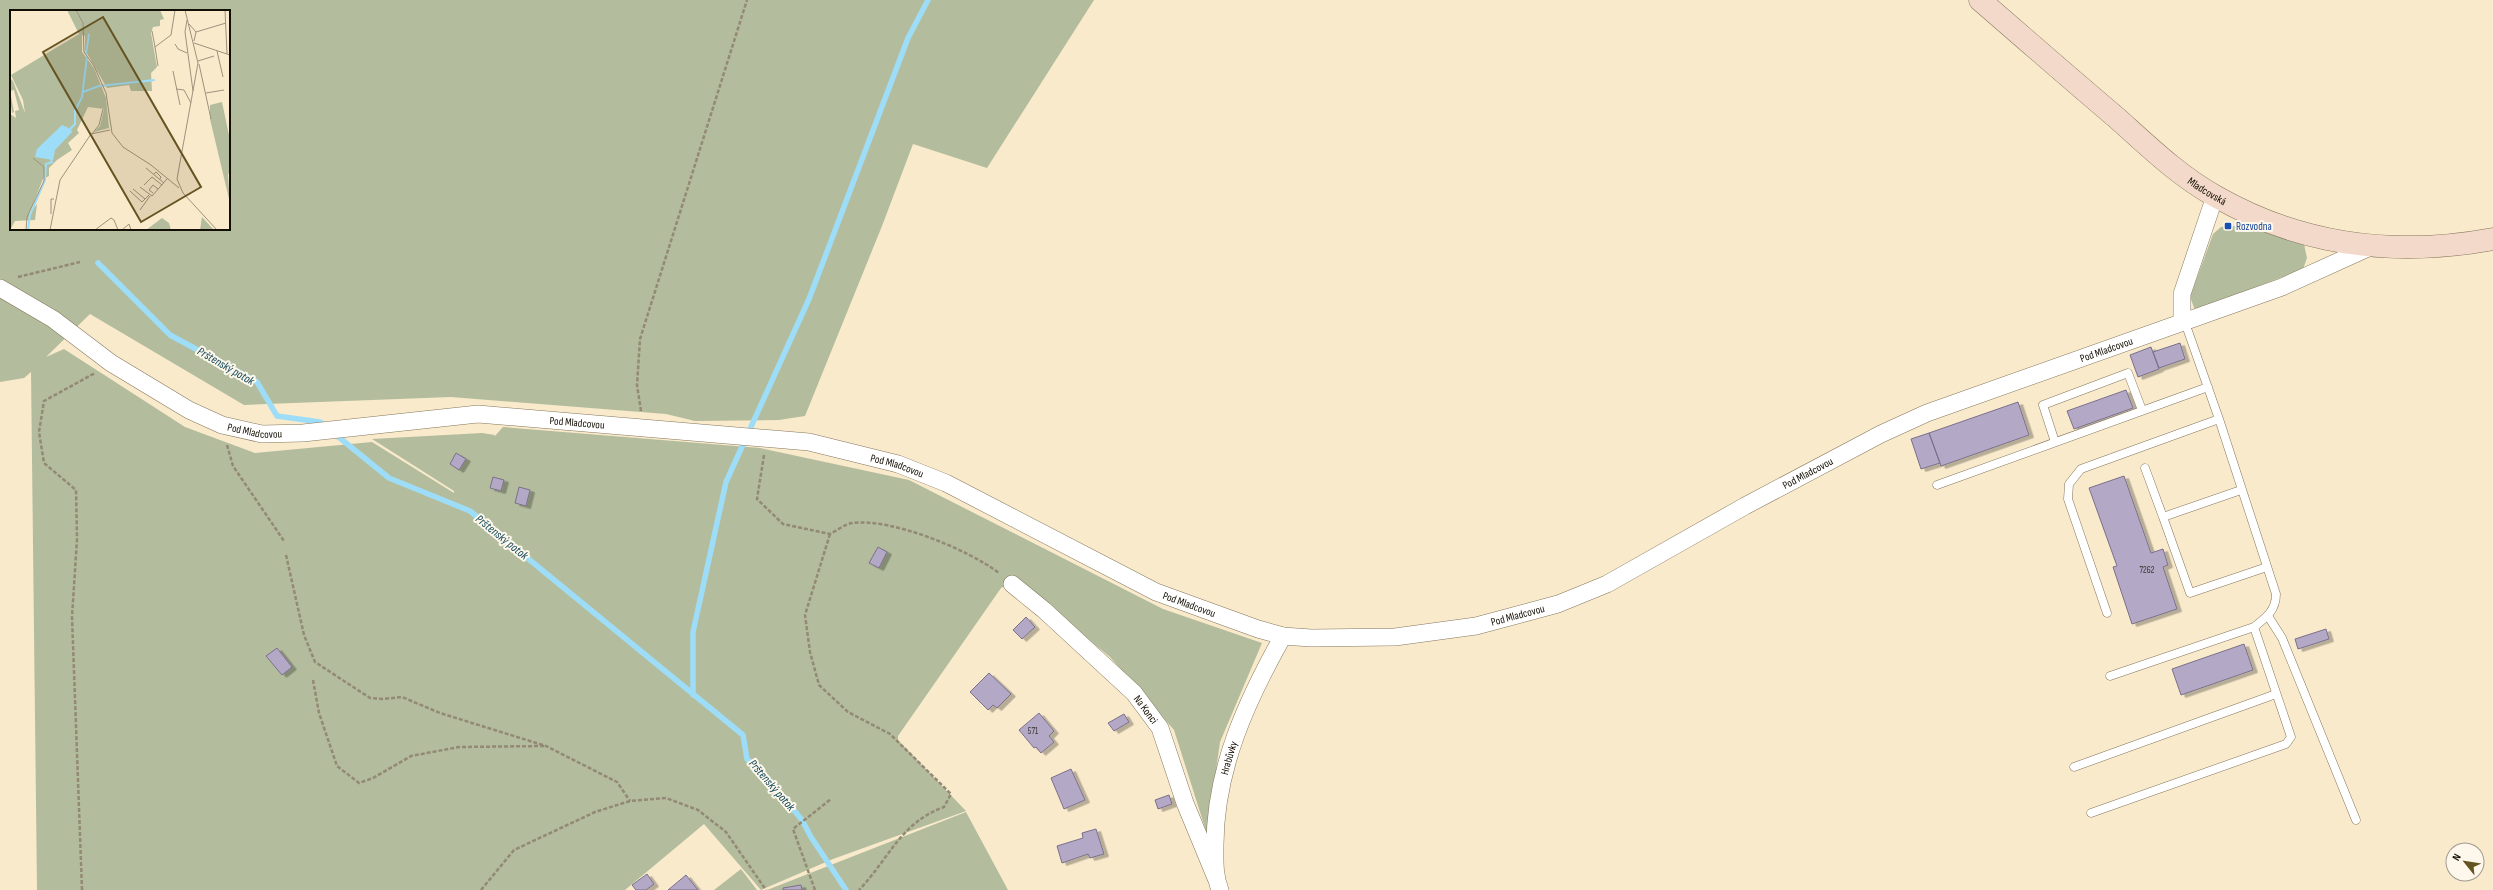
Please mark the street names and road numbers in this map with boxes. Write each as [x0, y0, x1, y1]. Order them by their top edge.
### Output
street label: Mladcovská [2185, 175, 2228, 208]
street label: Pod Mladcovou [2078, 334, 2135, 365]
street label: Pod Mladcovou [549, 414, 605, 432]
street label: Pod Mladcovou [226, 420, 283, 441]
street label: Pod Mladcovou [869, 451, 926, 481]
street label: Pod Mladcovou [1780, 455, 1836, 492]
street label: Pod Mladcovou [1161, 589, 1218, 620]
street label: Pod Mladcovou [1489, 602, 1546, 629]
street label: Na Konci [1131, 693, 1161, 726]
street label: Hrabůvky [1218, 739, 1240, 776]

